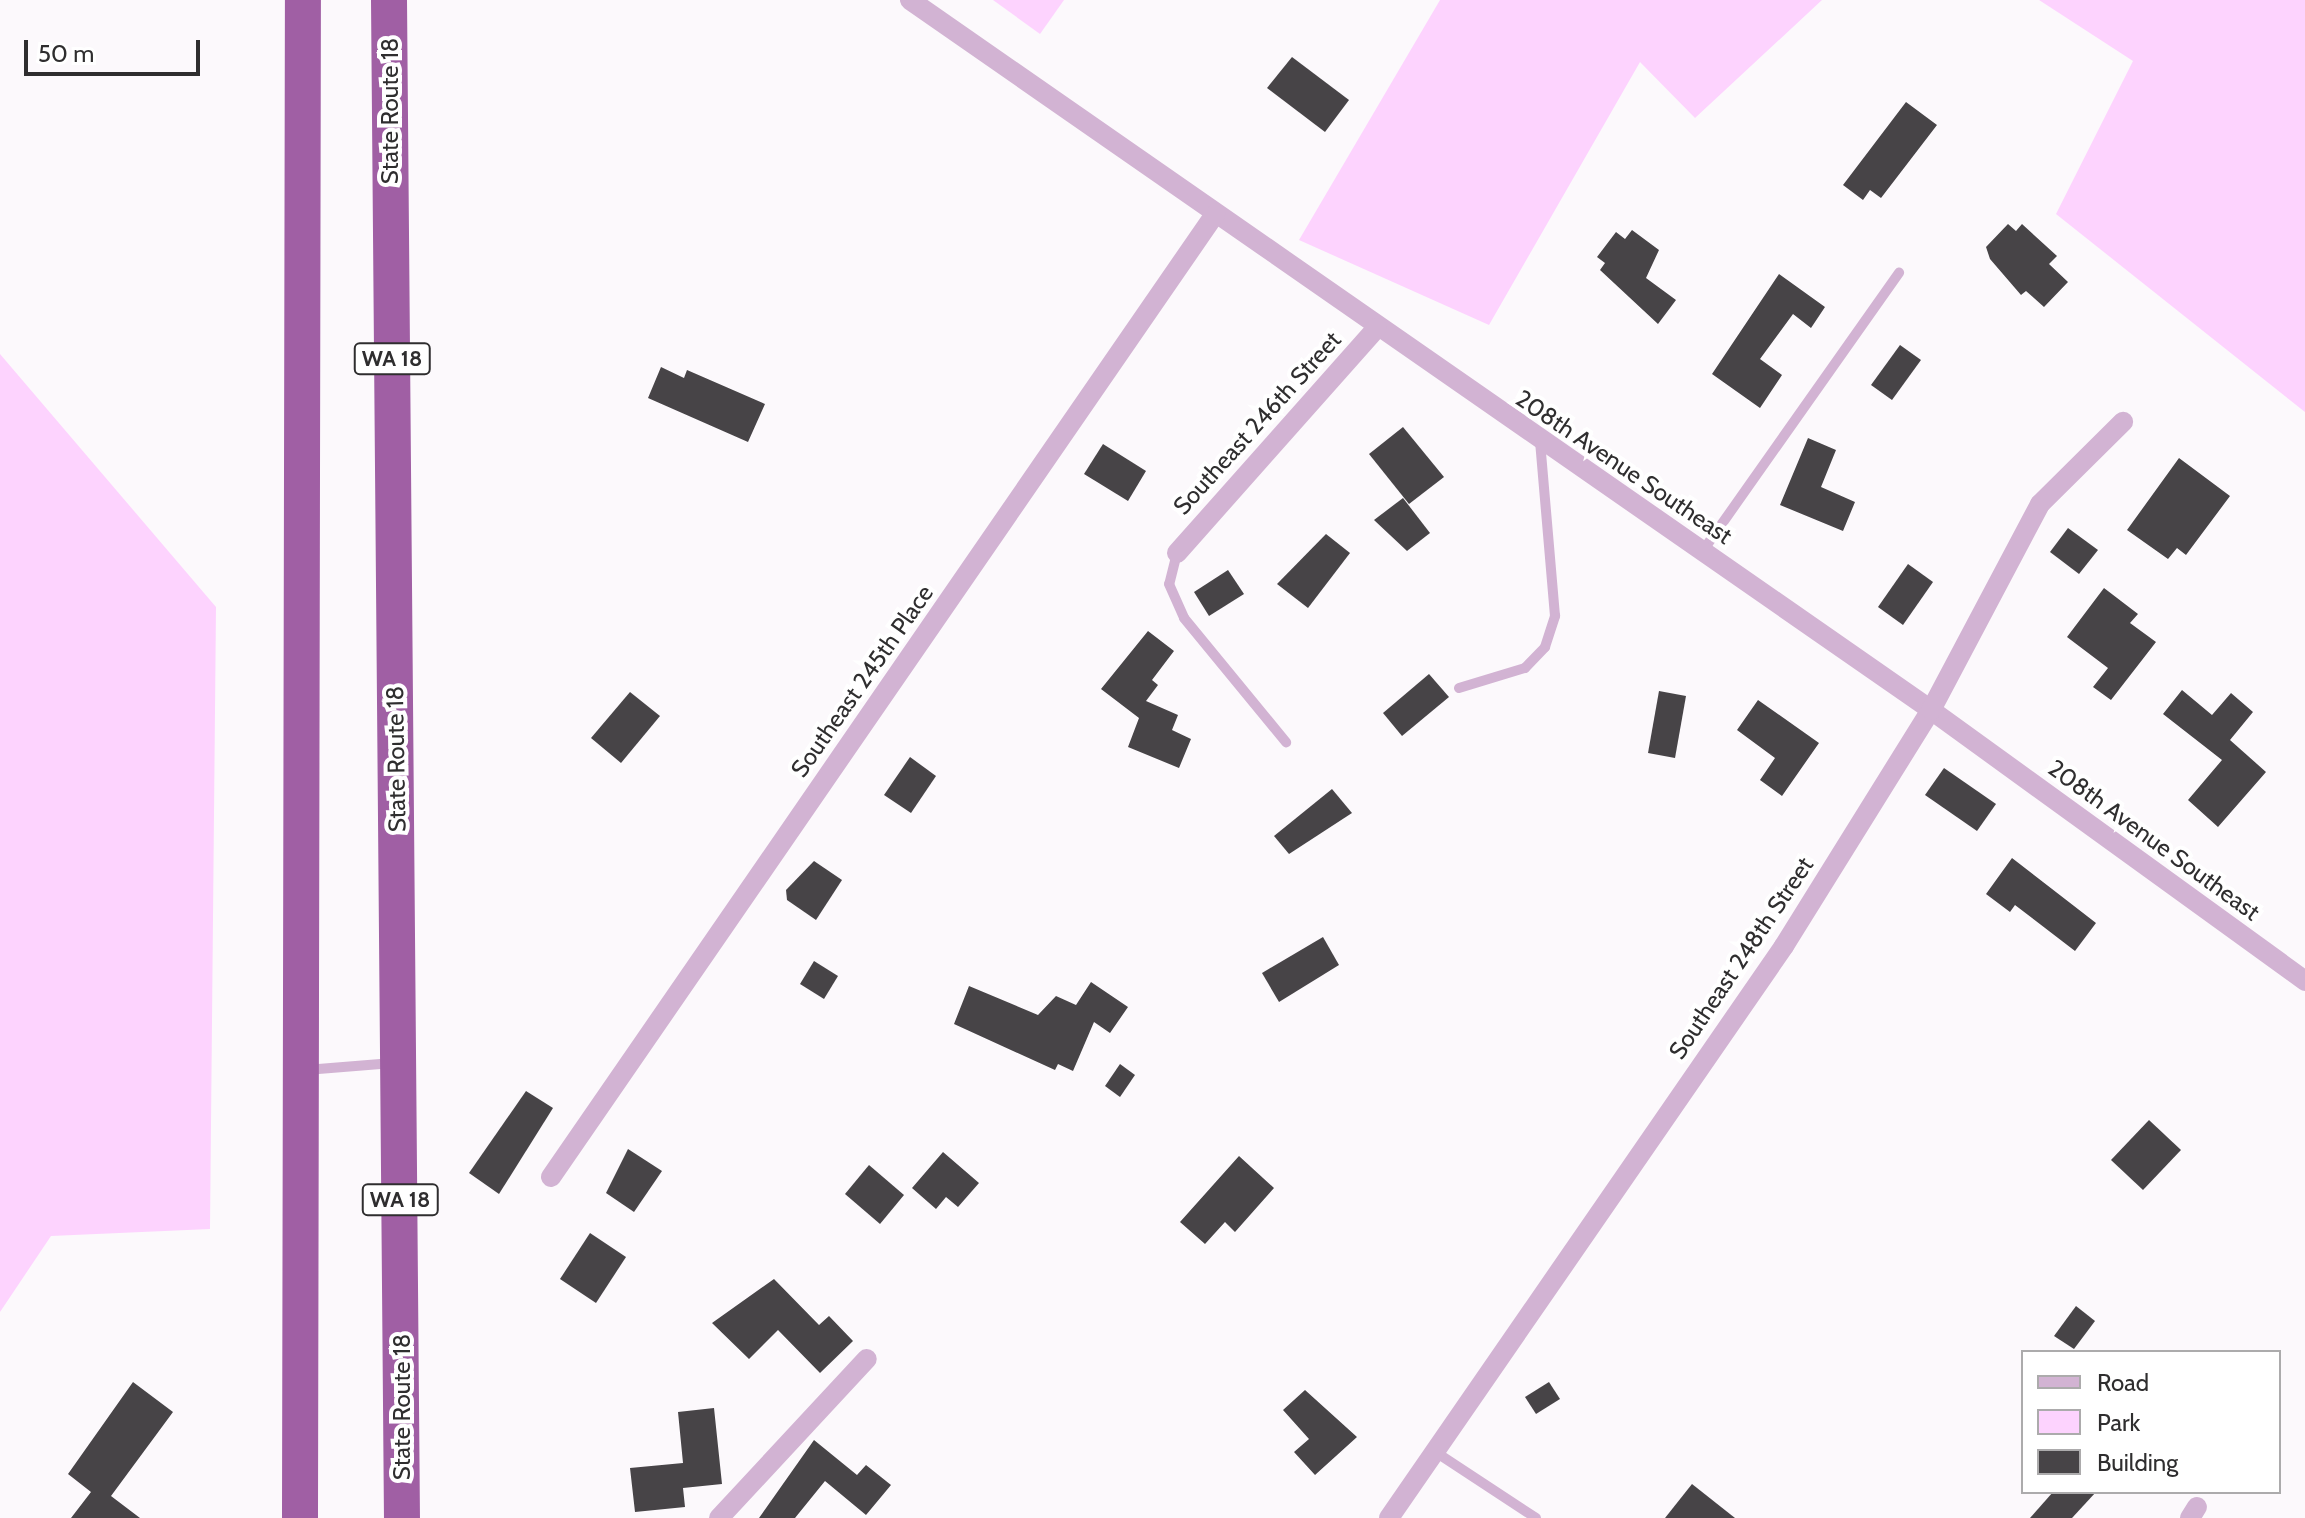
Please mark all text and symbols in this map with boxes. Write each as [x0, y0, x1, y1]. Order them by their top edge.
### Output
scale bar [28, 24, 204, 74]
street label: State Route 18 [376, 38, 404, 184]
text: 50 m [38, 39, 94, 68]
street label: Southeast 246th Street [1167, 326, 1347, 520]
road number: WA 18 [352, 341, 432, 377]
street label: 208th Avenue Southeast [1510, 384, 1738, 550]
street label: Southeast 245th Place [785, 579, 939, 783]
street label: State Route 18 [380, 685, 412, 833]
street label: 208th Avenue Southeast [2043, 754, 2265, 926]
street label: Southeast 248th Street [1663, 852, 1819, 1064]
road number: WA 18 [360, 1182, 440, 1218]
street label: State Route 18 [388, 1334, 416, 1480]
legend [2021, 1350, 2281, 1494]
text: Road [2097, 1368, 2149, 1397]
text: Park [2097, 1408, 2140, 1437]
text: Building [2097, 1448, 2178, 1477]

